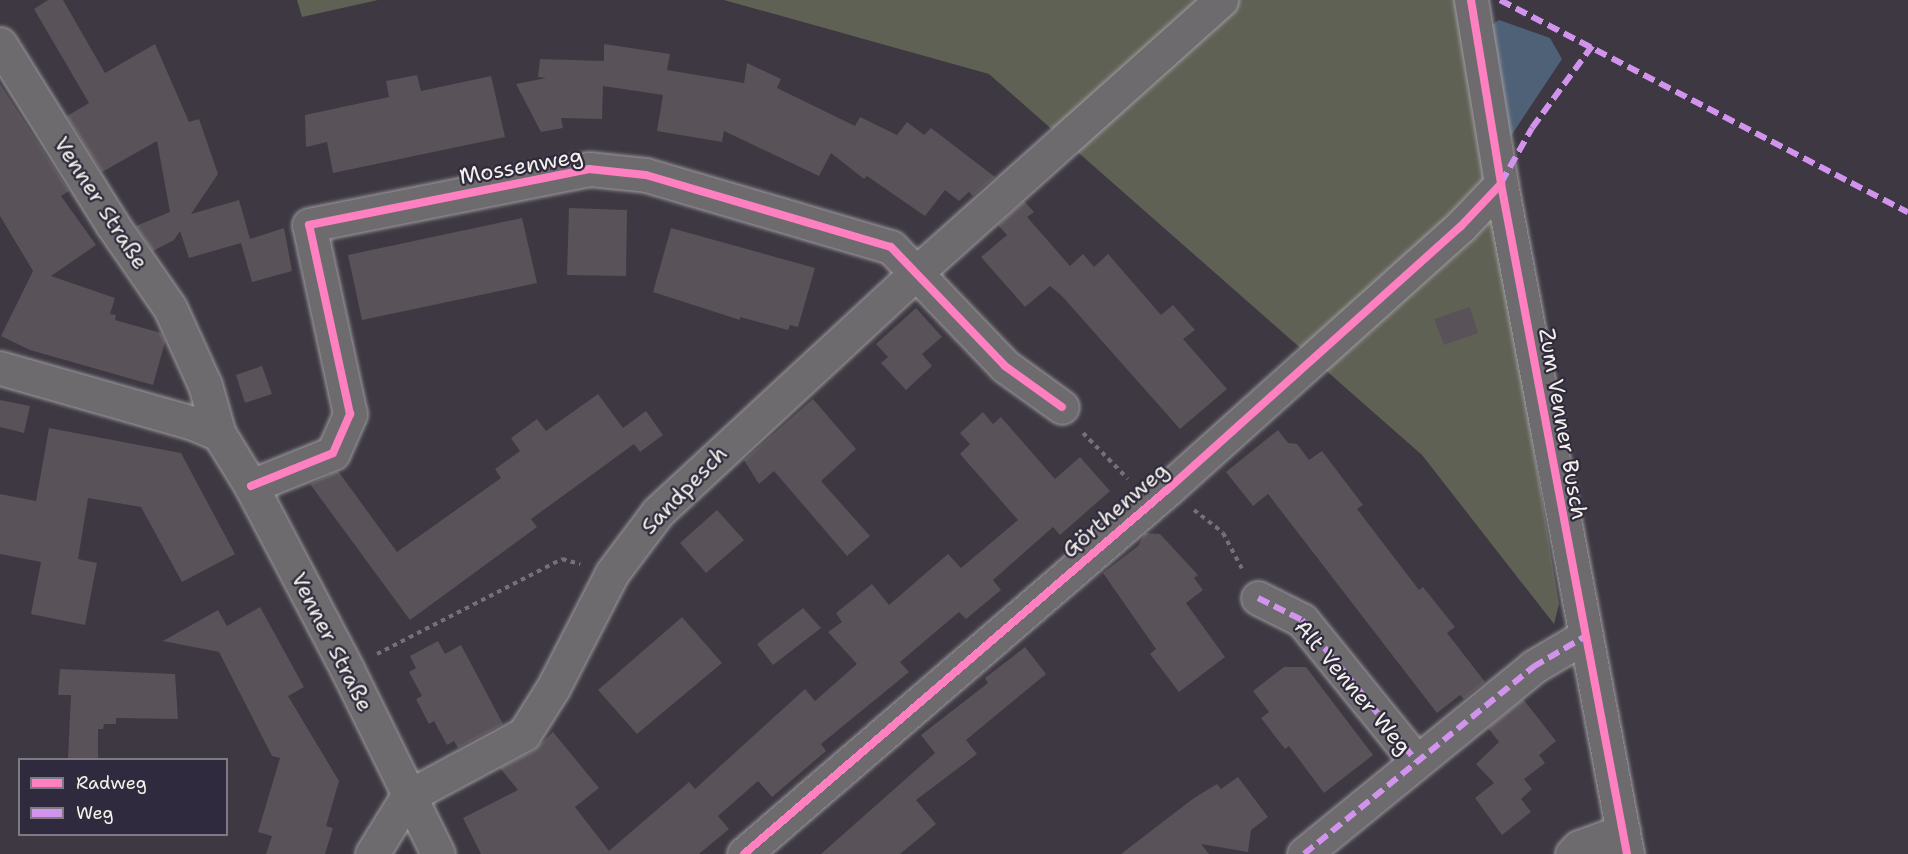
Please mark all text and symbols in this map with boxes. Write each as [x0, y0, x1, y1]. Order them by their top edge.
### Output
street label: Venner Straße [48, 132, 154, 274]
street label: Mossenweg [457, 142, 585, 190]
street label: Zum Venner Busch [1533, 326, 1593, 522]
street label: Sandpesch [635, 440, 733, 540]
street label: Görthenweg [1056, 457, 1174, 563]
street label: Venner Straße [285, 568, 379, 716]
street label: Alt Venner Weg [1289, 614, 1417, 760]
legend [18, 758, 228, 836]
text: Radweg [76, 771, 147, 795]
text: Weg [76, 801, 114, 825]

